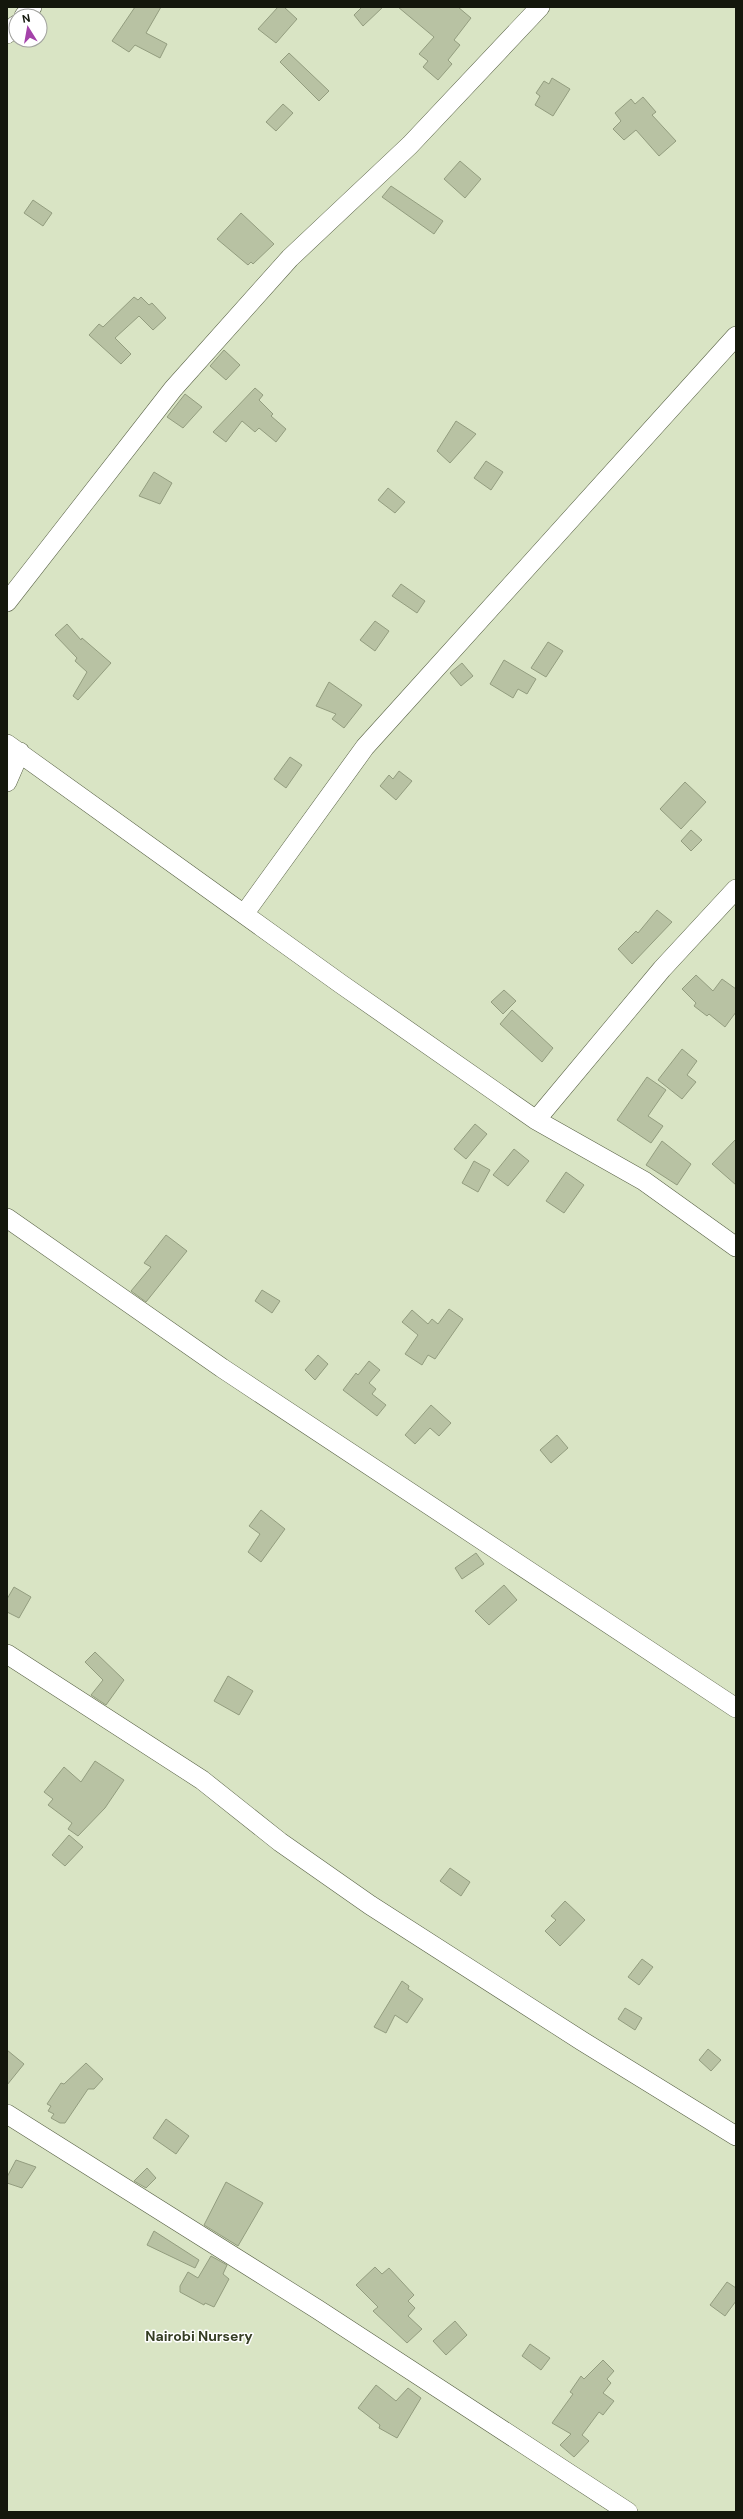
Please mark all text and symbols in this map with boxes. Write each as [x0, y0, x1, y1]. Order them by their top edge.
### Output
north arrow [8, 8, 48, 48]
text: N [21, 11, 31, 26]
district label: Nairobi Nursery [145, 2327, 253, 2345]

